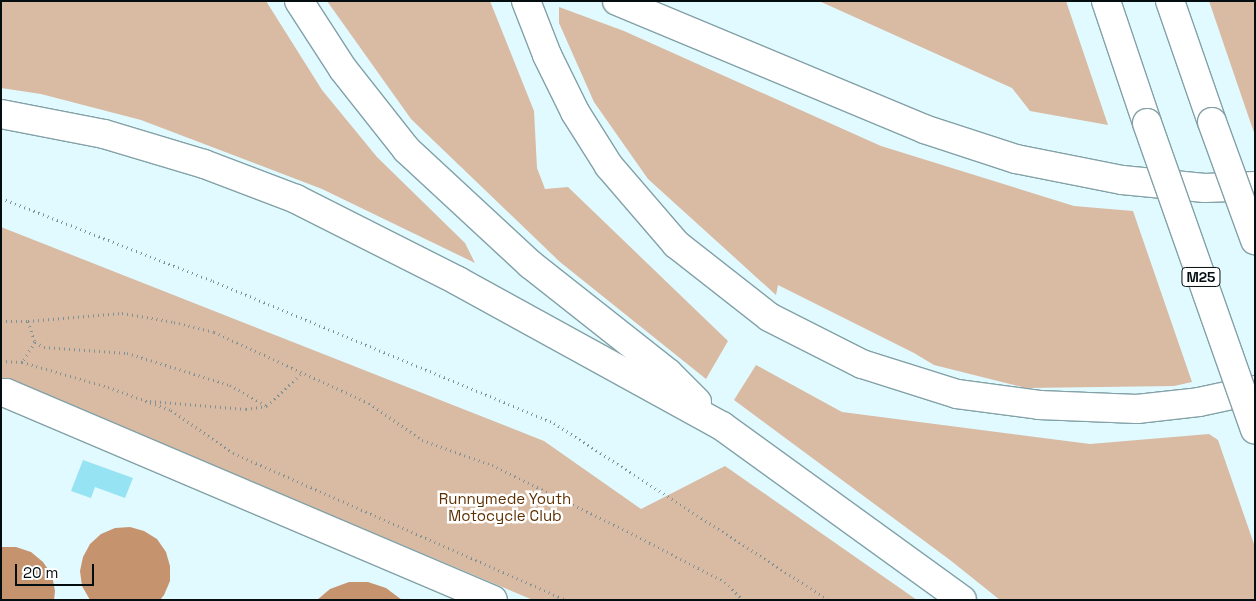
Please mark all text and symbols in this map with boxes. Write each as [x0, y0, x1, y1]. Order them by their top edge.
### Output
road number: M25 [1181, 266, 1221, 288]
park label: Runnymede Youth Motocycle Club [439, 489, 571, 524]
scale bar [18, 554, 96, 586]
text: 20 m [23, 563, 58, 582]

